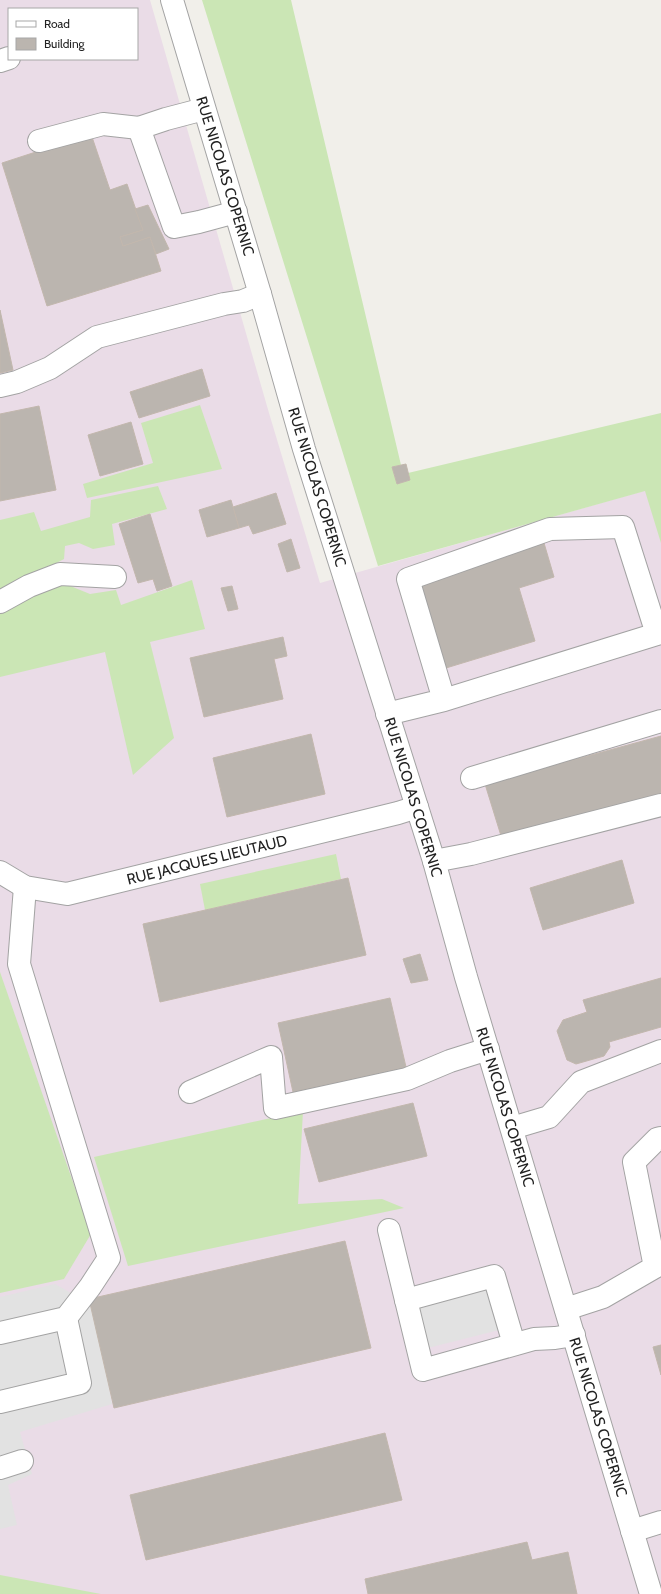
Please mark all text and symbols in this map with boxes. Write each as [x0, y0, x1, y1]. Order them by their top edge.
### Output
legend [8, 8, 138, 60]
text: Road [44, 16, 70, 31]
text: Building [44, 36, 86, 51]
street label: RUE NICOLAS COPERNIC [192, 94, 258, 258]
street label: RUE NICOLAS COPERNIC [284, 405, 350, 569]
street label: RUE NICOLAS COPERNIC [380, 715, 446, 879]
street label: RUE JACQUES LIEUTAUD [125, 831, 289, 889]
street label: RUE NICOLAS COPERNIC [472, 1025, 538, 1189]
street label: RUE NICOLAS COPERNIC [565, 1335, 631, 1499]

